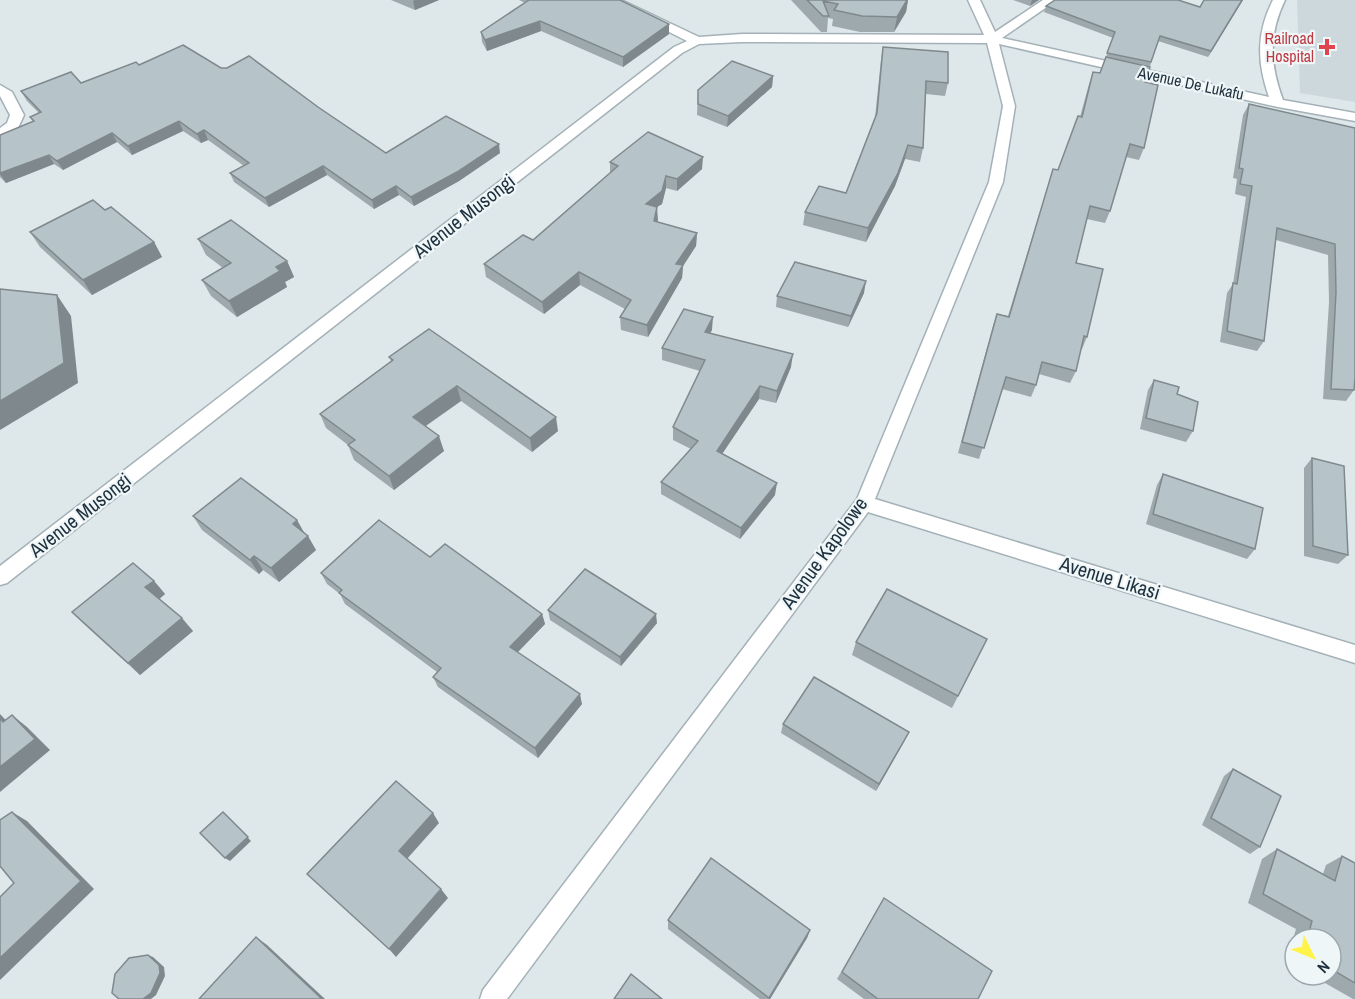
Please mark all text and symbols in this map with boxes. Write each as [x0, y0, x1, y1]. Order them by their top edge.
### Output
place label: Railroad Hospital [1264, 27, 1314, 67]
marker: Railroad Hospital [1318, 38, 1336, 56]
street label: Avenue De Lukafu [1135, 61, 1246, 105]
street label: Avenue Musongi [406, 167, 520, 265]
street label: Avenue Musongi [22, 466, 136, 564]
street label: Avenue Kapolowe [773, 491, 873, 615]
street label: Avenue Likasi [1056, 549, 1164, 606]
north arrow [1283, 927, 1343, 987]
text: N [1313, 956, 1335, 978]

